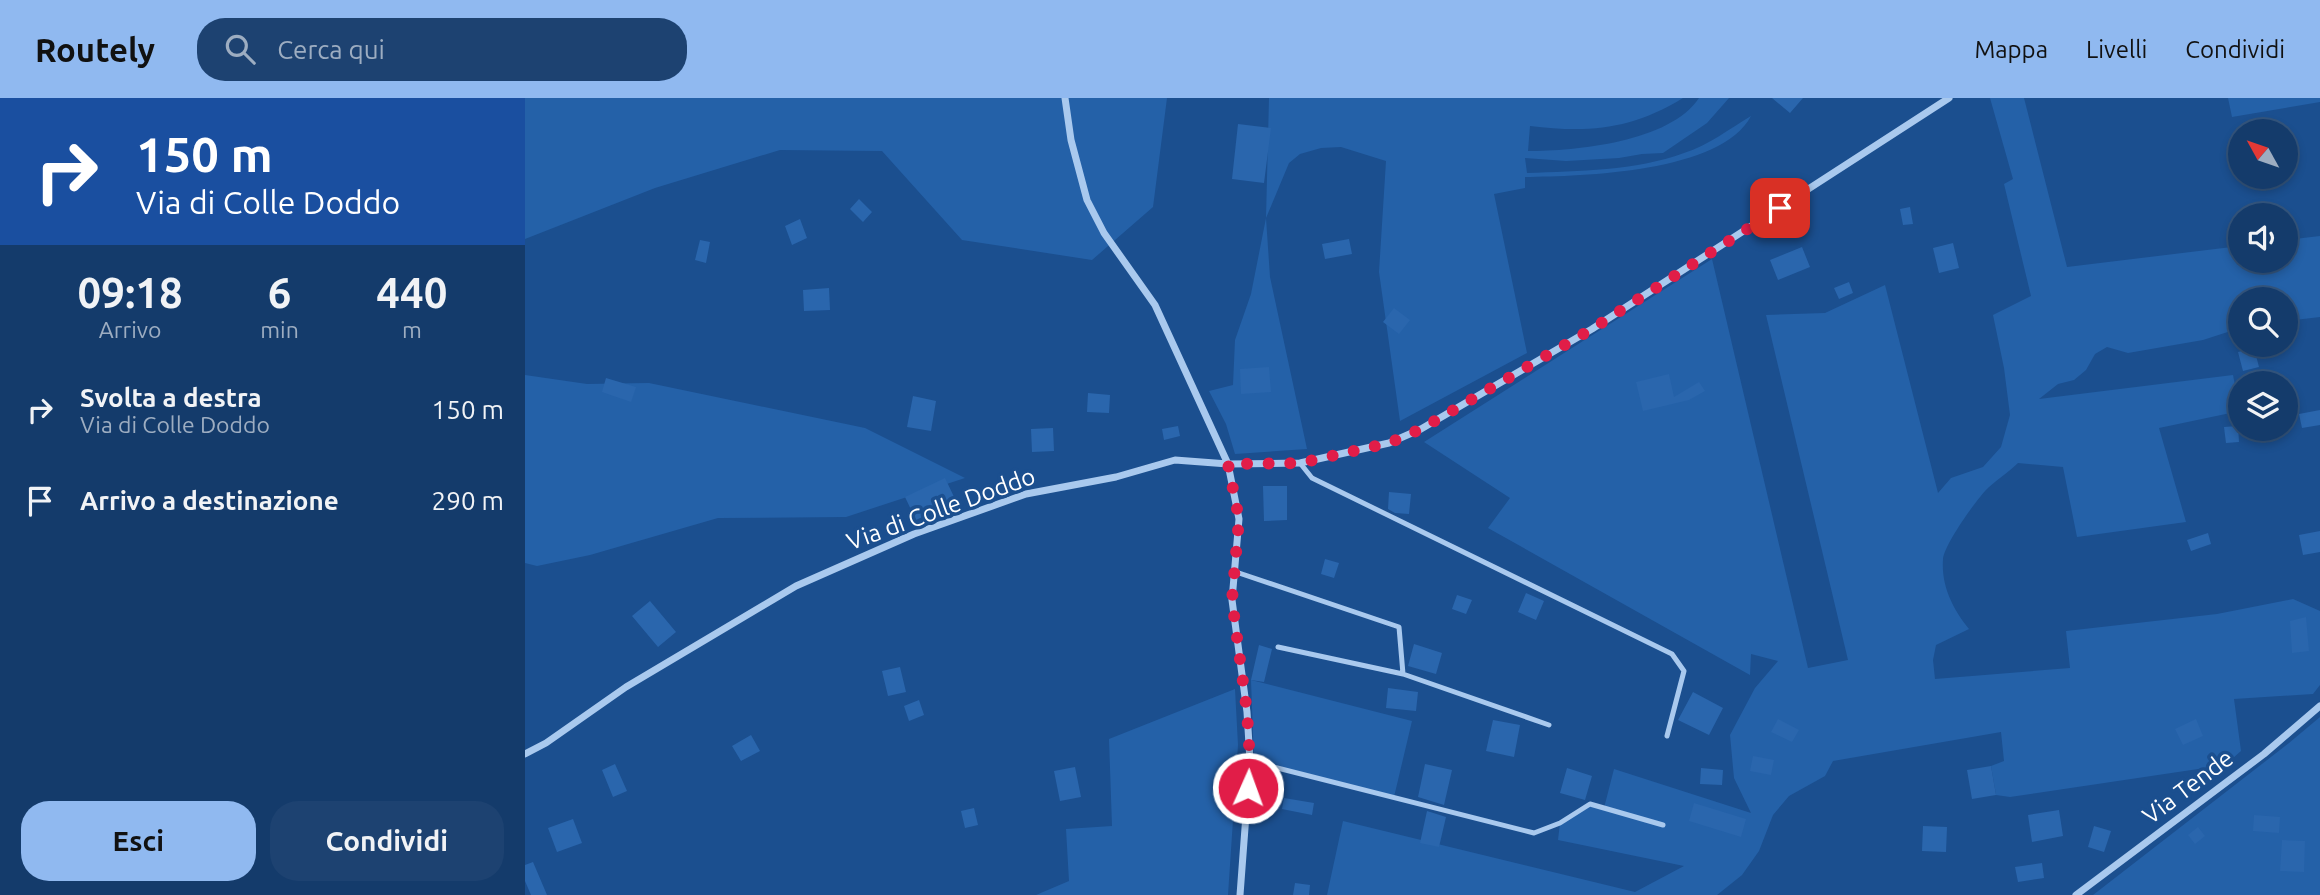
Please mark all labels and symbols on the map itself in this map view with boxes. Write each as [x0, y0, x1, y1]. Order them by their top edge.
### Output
north arrow [2228, 119, 2298, 189]
pin [1750, 178, 1810, 238]
street label: Via di Colle Doddo [843, 462, 1039, 555]
street label: Via Tende [2137, 744, 2238, 829]
position arrow [1211, 751, 1285, 825]

